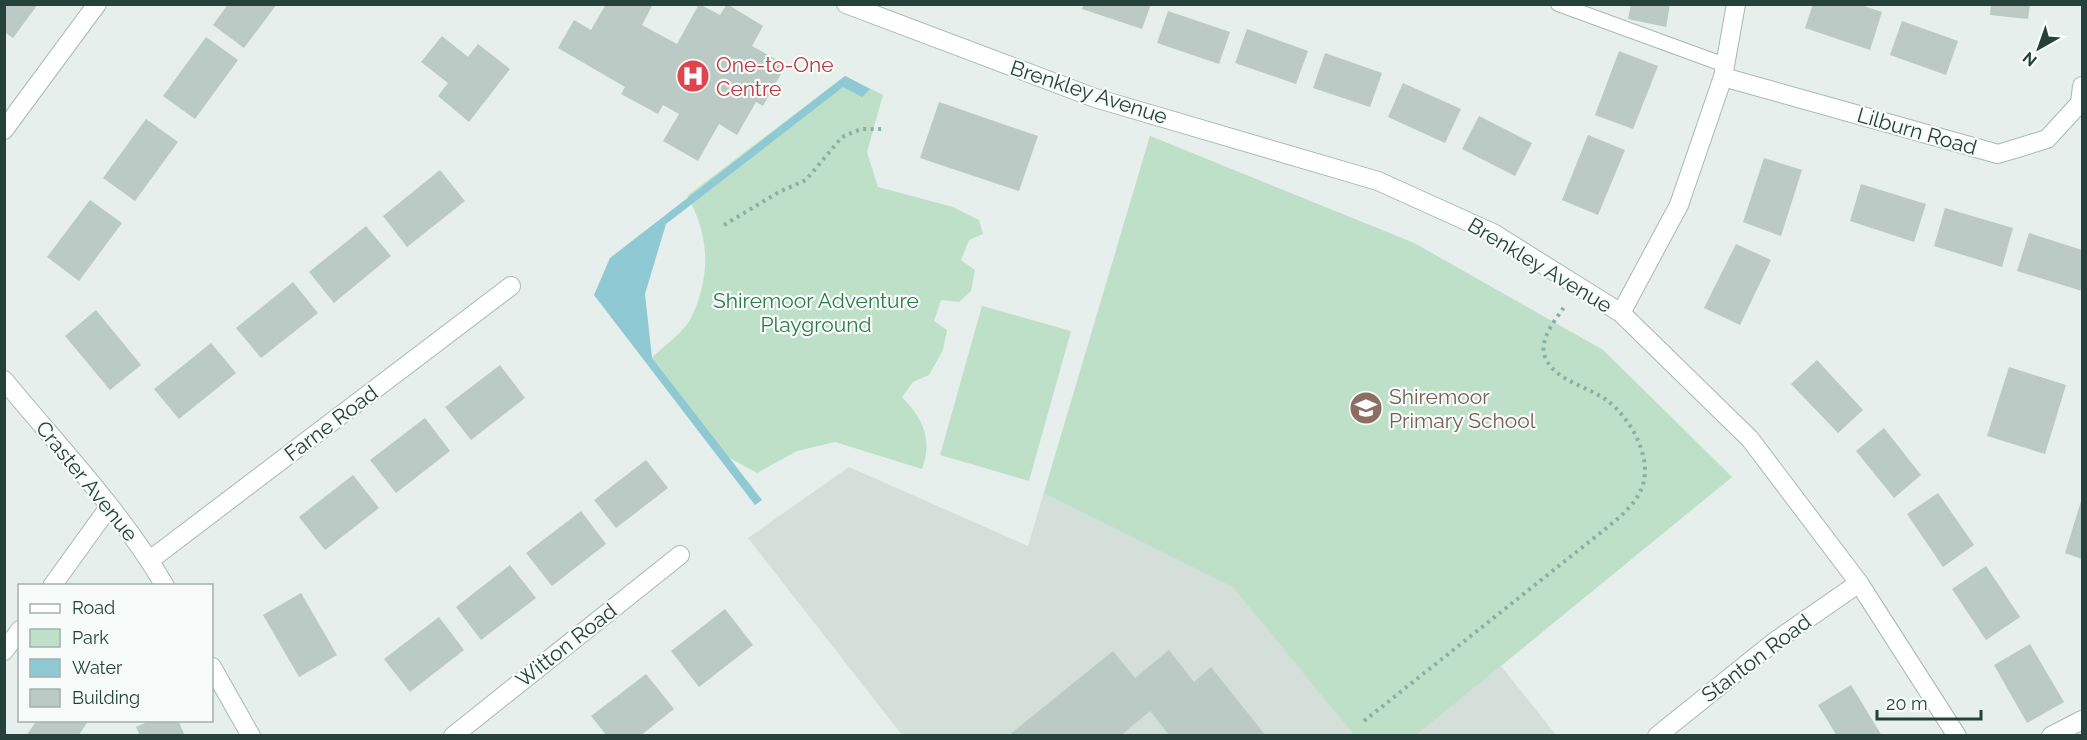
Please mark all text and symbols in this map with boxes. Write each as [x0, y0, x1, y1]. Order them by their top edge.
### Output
north arrow [2009, 18, 2069, 78]
text: N [2019, 48, 2040, 70]
place label: One-to-One Centre [716, 52, 834, 101]
street label: Brenkley Avenue [1007, 55, 1171, 129]
hospital icon: One-to-One Centre [675, 58, 711, 94]
street label: Lilburn Road [1854, 102, 1980, 160]
street label: Brenkley Avenue [1463, 212, 1617, 318]
park label: Shiremoor Adventure Playground [713, 288, 919, 337]
street label: Farne Road [280, 380, 382, 466]
place label: Shiremoor Primary School [1389, 384, 1536, 433]
school or university icon: Shiremoor Primary School [1348, 390, 1384, 426]
street label: Craster Avenue [31, 416, 143, 546]
legend [18, 584, 213, 722]
text: Road [72, 597, 115, 618]
street label: Witton Road [511, 598, 621, 692]
street label: Stanton Road [1696, 609, 1816, 707]
text: Park [72, 627, 109, 648]
text: Water [72, 657, 123, 678]
scale bar [1877, 683, 1980, 721]
text: Building [72, 687, 140, 708]
text: 20 m [1886, 693, 1928, 714]

